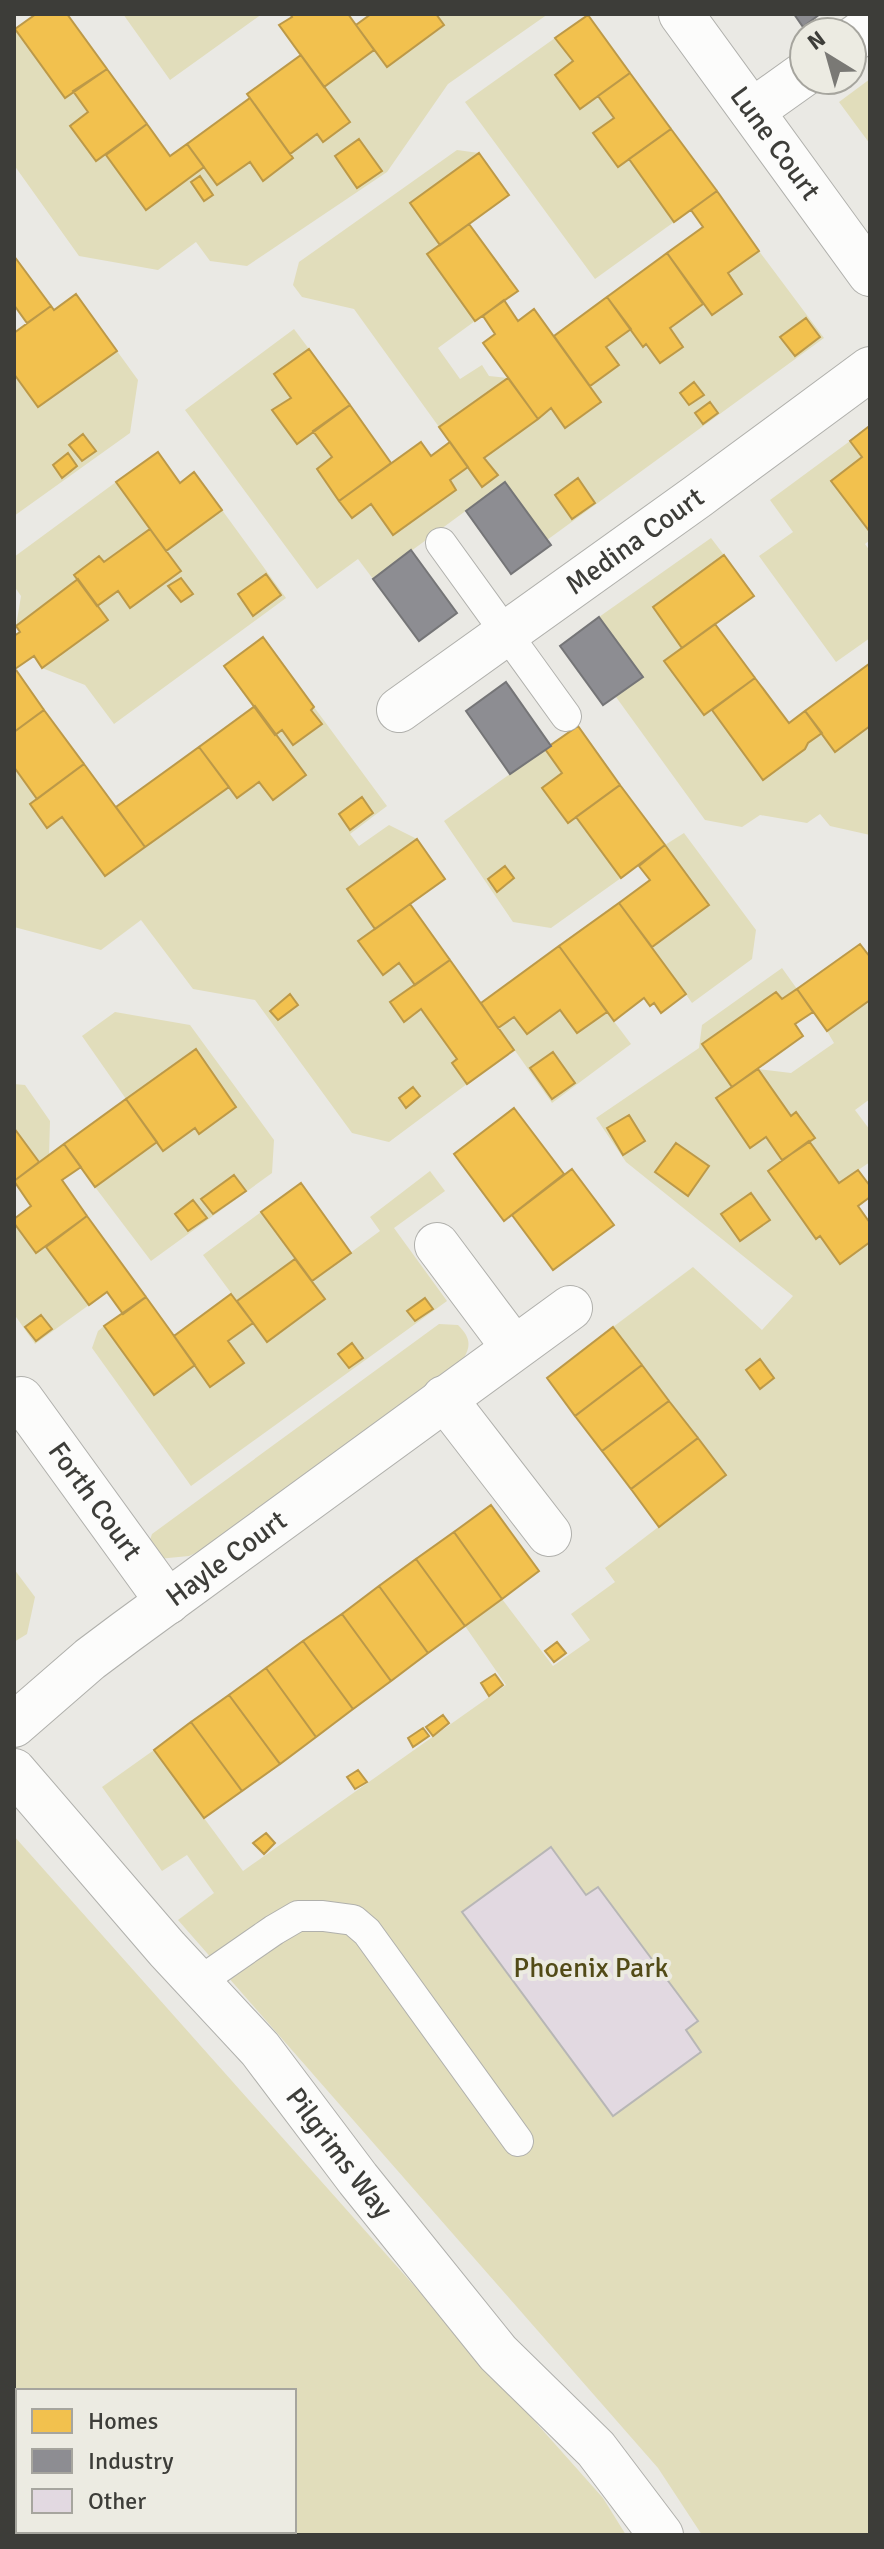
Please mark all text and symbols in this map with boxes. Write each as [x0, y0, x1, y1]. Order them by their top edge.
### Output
north arrow [788, 16, 868, 96]
text: N [802, 25, 831, 56]
street label: Lune Court [723, 80, 828, 207]
street label: Medina Court [559, 480, 711, 602]
street label: Forth Court [41, 1435, 149, 1567]
street label: Hayle Court [159, 1503, 294, 1614]
park label: Phoenix Park [513, 1951, 669, 1985]
street label: Pilgrims Way [278, 2081, 400, 2225]
legend [16, 2389, 296, 2533]
text: Homes [88, 2406, 158, 2436]
text: Industry [88, 2446, 174, 2476]
text: Other [88, 2486, 146, 2516]

